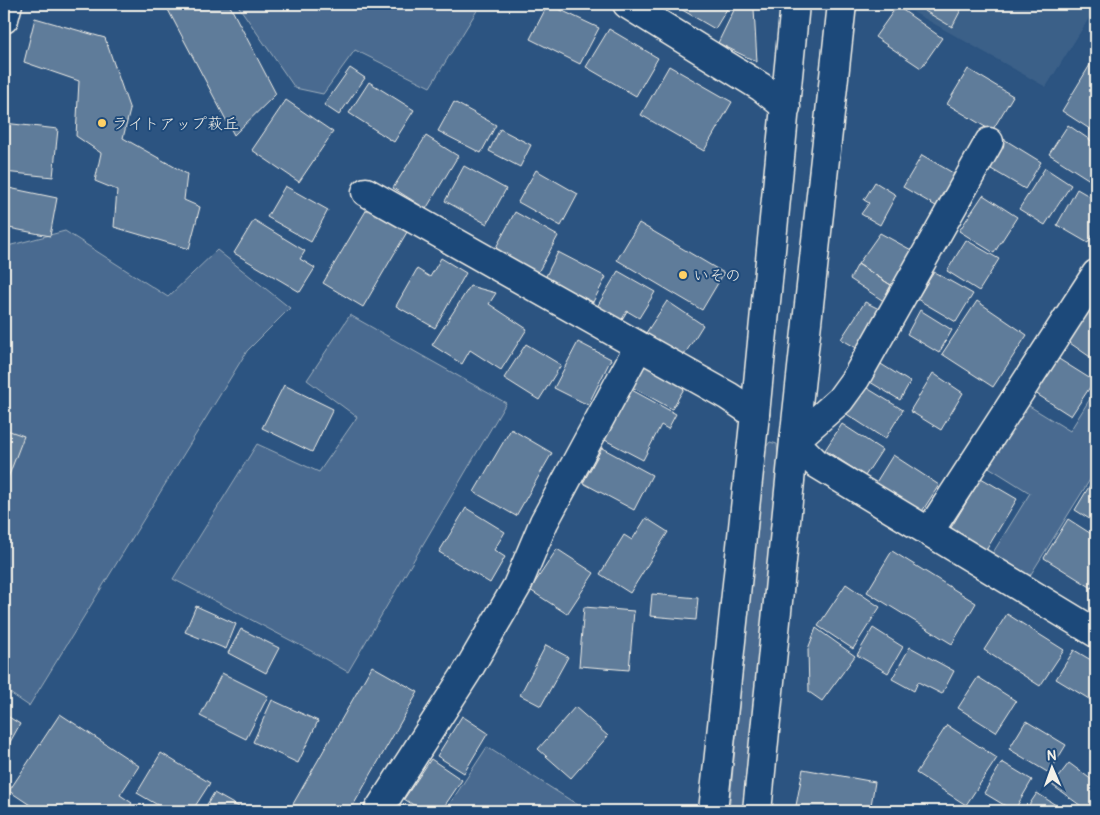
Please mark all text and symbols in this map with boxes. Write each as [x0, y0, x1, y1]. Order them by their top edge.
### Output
place label: ライトアップ萩丘 [112, 114, 239, 134]
marker: ライトアップ萩丘 [96, 117, 108, 129]
place label: いその [693, 266, 741, 286]
marker: いその [677, 269, 689, 281]
north arrow [1028, 742, 1078, 792]
text: N [1047, 747, 1057, 764]

